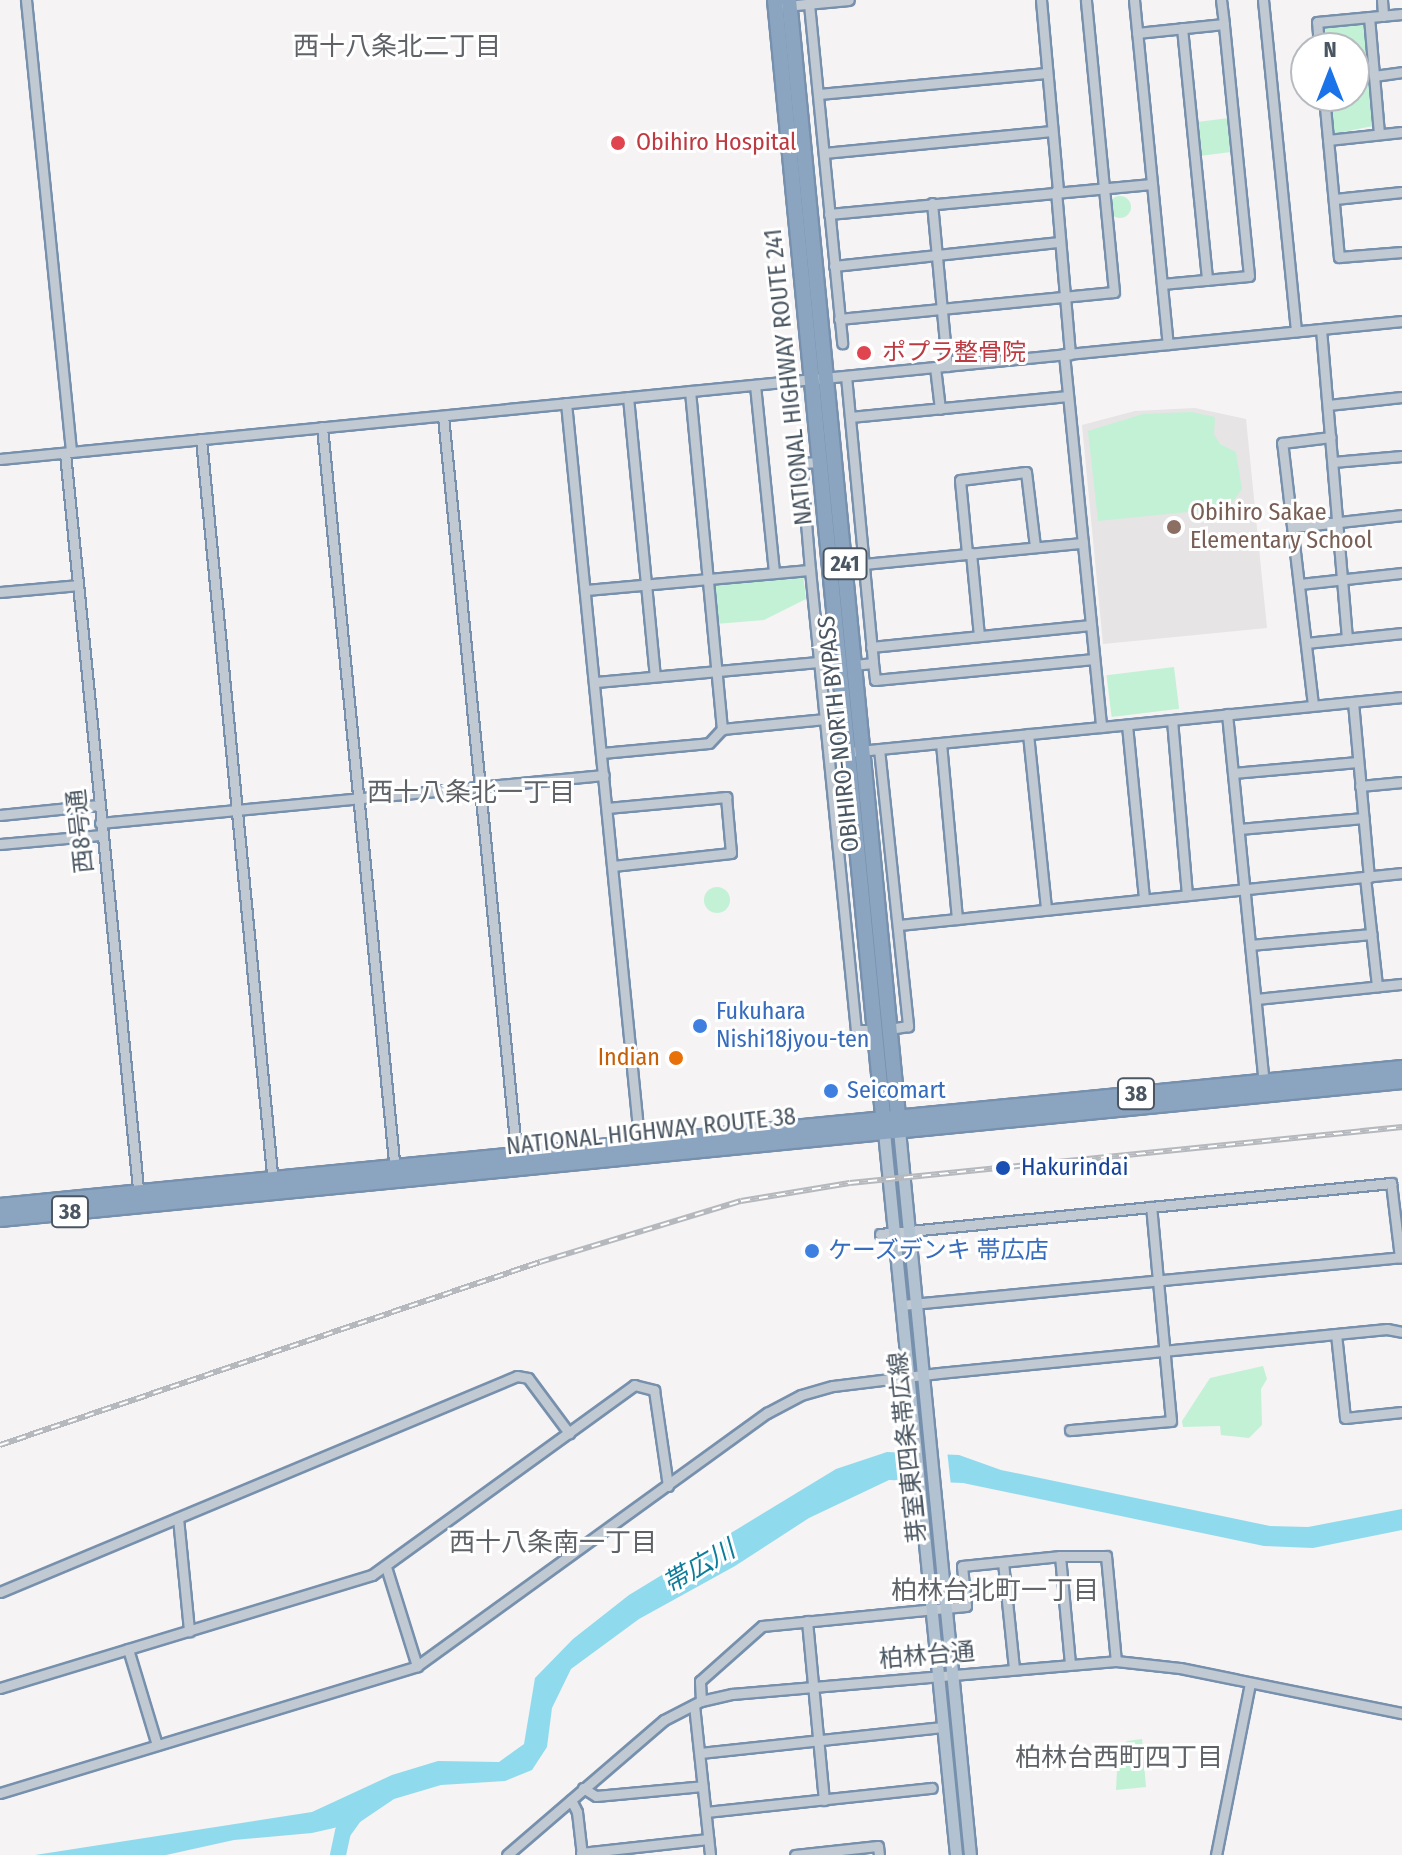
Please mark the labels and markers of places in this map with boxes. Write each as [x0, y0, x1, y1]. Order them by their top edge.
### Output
place label: Obihiro Hospital [636, 129, 796, 157]
marker: Obihiro Hospital [607, 132, 629, 154]
place label: ポプラ整骨院 [882, 339, 1026, 367]
marker: ポプラ整骨院 [853, 342, 875, 364]
place label: Obihiro Sakae Elementary School [1190, 499, 1373, 555]
marker: Obihiro Sakae Elementary School [1165, 518, 1183, 536]
place label: Fukuhara Nishi18jyou-ten [716, 998, 869, 1054]
marker: Fukuhara Nishi18jyou-ten [691, 1017, 709, 1035]
place label: Indian [598, 1044, 660, 1072]
marker: Indian [667, 1049, 685, 1067]
place label: Seicomart [847, 1077, 946, 1105]
marker: Seicomart [822, 1082, 840, 1100]
place label: Hakurindai [1021, 1154, 1129, 1182]
marker: Hakurindai [992, 1157, 1014, 1179]
place label: ケーズデンキ 帯広店 [828, 1237, 1050, 1265]
marker: ケーズデンキ 帯広店 [803, 1242, 821, 1260]

